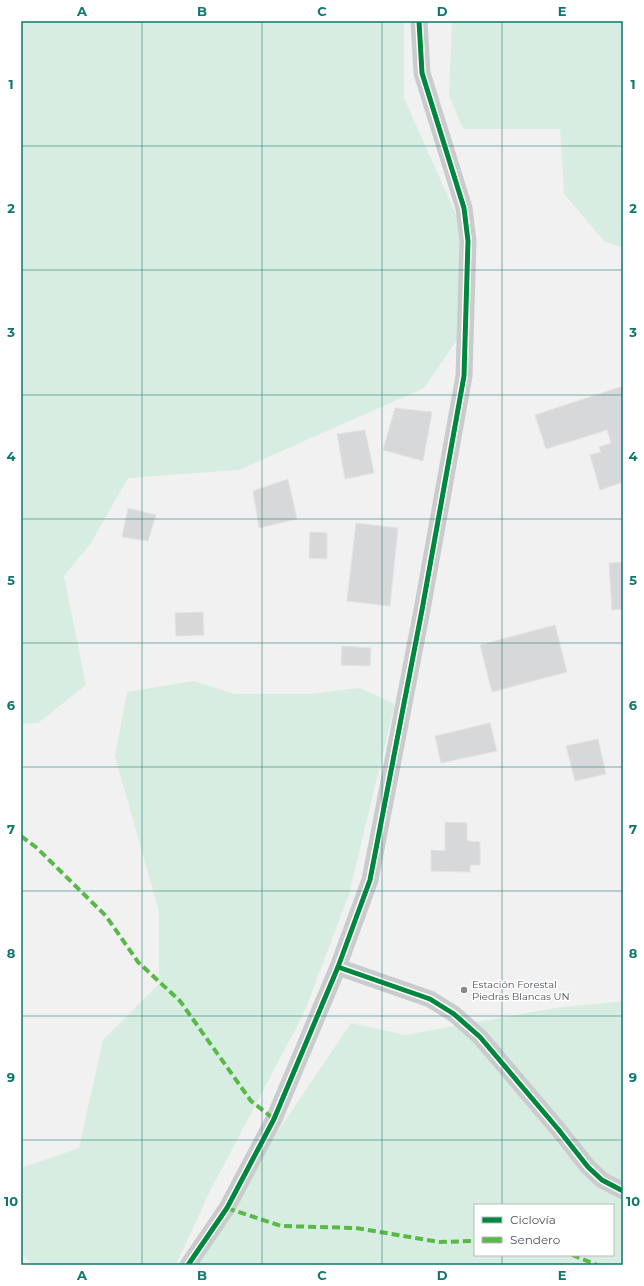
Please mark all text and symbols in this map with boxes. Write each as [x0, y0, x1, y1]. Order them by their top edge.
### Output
text: A [76, 3, 88, 19]
text: B [197, 3, 207, 19]
text: C [317, 3, 327, 19]
text: D [437, 3, 448, 19]
text: E [558, 3, 567, 19]
text: 1 [8, 76, 14, 92]
text: 1 [630, 76, 636, 92]
text: 2 [7, 200, 15, 216]
text: 2 [629, 200, 637, 216]
text: 3 [6, 324, 15, 340]
text: 3 [628, 324, 637, 340]
text: 4 [7, 448, 16, 464]
text: 4 [629, 448, 638, 464]
text: 5 [7, 572, 15, 588]
text: 5 [629, 572, 637, 588]
text: 6 [7, 697, 16, 713]
text: 6 [629, 697, 638, 713]
text: 7 [7, 821, 15, 837]
text: 7 [629, 821, 637, 837]
text: 8 [7, 945, 16, 961]
text: 8 [629, 945, 638, 961]
place label: Estación Forestal Piedras Blancas UN [472, 978, 570, 1003]
marker: Estación Forestal Piedras Blancas UN [459, 985, 469, 995]
text: 9 [7, 1069, 15, 1085]
text: 9 [629, 1069, 637, 1085]
text: 10 [4, 1193, 18, 1209]
text: 10 [626, 1193, 640, 1209]
legend [474, 1204, 614, 1256]
text: Ciclovía [510, 1212, 556, 1227]
text: Sendero [510, 1232, 560, 1247]
text: A [76, 1267, 88, 1283]
text: B [197, 1267, 207, 1283]
text: C [317, 1267, 327, 1283]
text: D [437, 1267, 448, 1283]
text: E [558, 1267, 567, 1283]

